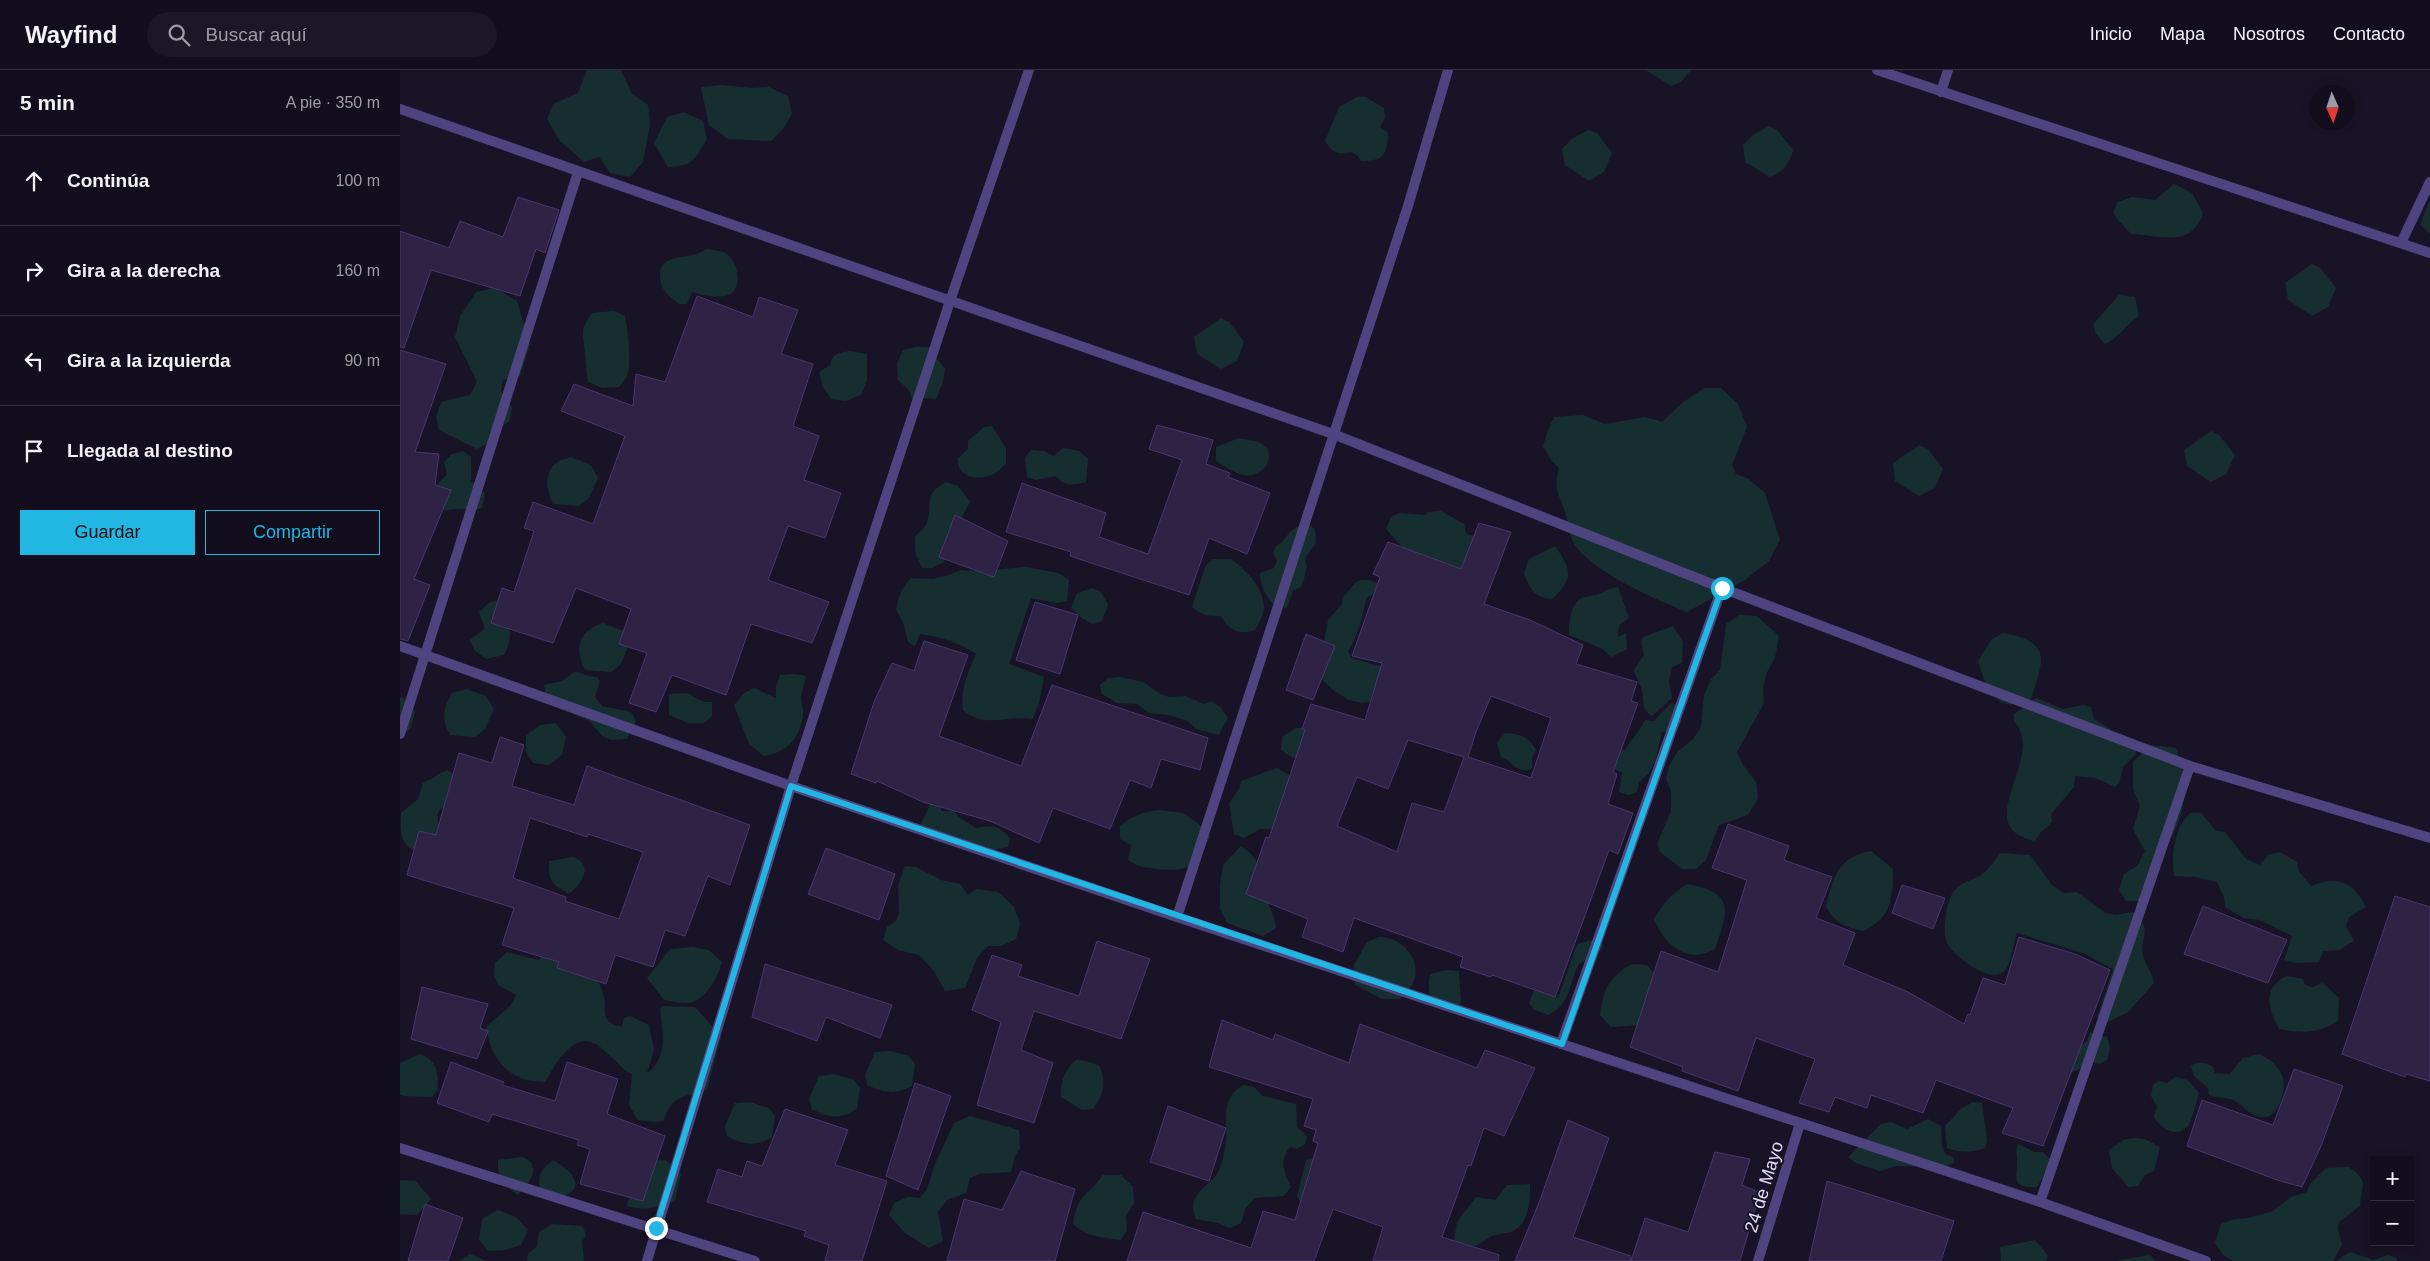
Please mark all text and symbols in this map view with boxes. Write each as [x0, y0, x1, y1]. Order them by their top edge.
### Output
search box [147, 12, 497, 57]
text: Wayfind [25, 21, 117, 48]
icon: search [165, 21, 193, 49]
text: Buscar aquí [205, 24, 307, 45]
text: Inicio [2090, 24, 2132, 44]
text: Mapa [2160, 24, 2205, 44]
text: Nosotros [2233, 24, 2305, 44]
text: Contacto [2333, 24, 2405, 44]
north arrow [2310, 85, 2355, 130]
text: 5 min [20, 91, 75, 114]
text: A pie · 350 m [286, 94, 380, 111]
icon: ahead [20, 167, 48, 195]
text: Continúa [67, 170, 149, 191]
text: 100 m [336, 172, 380, 189]
icon: right [20, 257, 48, 285]
text: Gira a la derecha [67, 260, 220, 281]
text: 160 m [336, 262, 380, 279]
icon: left [20, 347, 48, 375]
text: Gira a la izquierda [67, 350, 231, 371]
text: 90 m [344, 352, 380, 369]
icon: arrive [20, 437, 48, 465]
text: Llegada al destino [67, 440, 233, 461]
button: Guardar [20, 510, 195, 555]
button: Compartir [205, 510, 380, 555]
route start [1711, 577, 1734, 600]
street label: 24 de Mayo [1741, 1139, 1787, 1235]
map controls [2370, 1156, 2415, 1246]
button: + [2370, 1156, 2415, 1201]
button: − [2370, 1201, 2415, 1246]
route end [645, 1217, 668, 1240]

